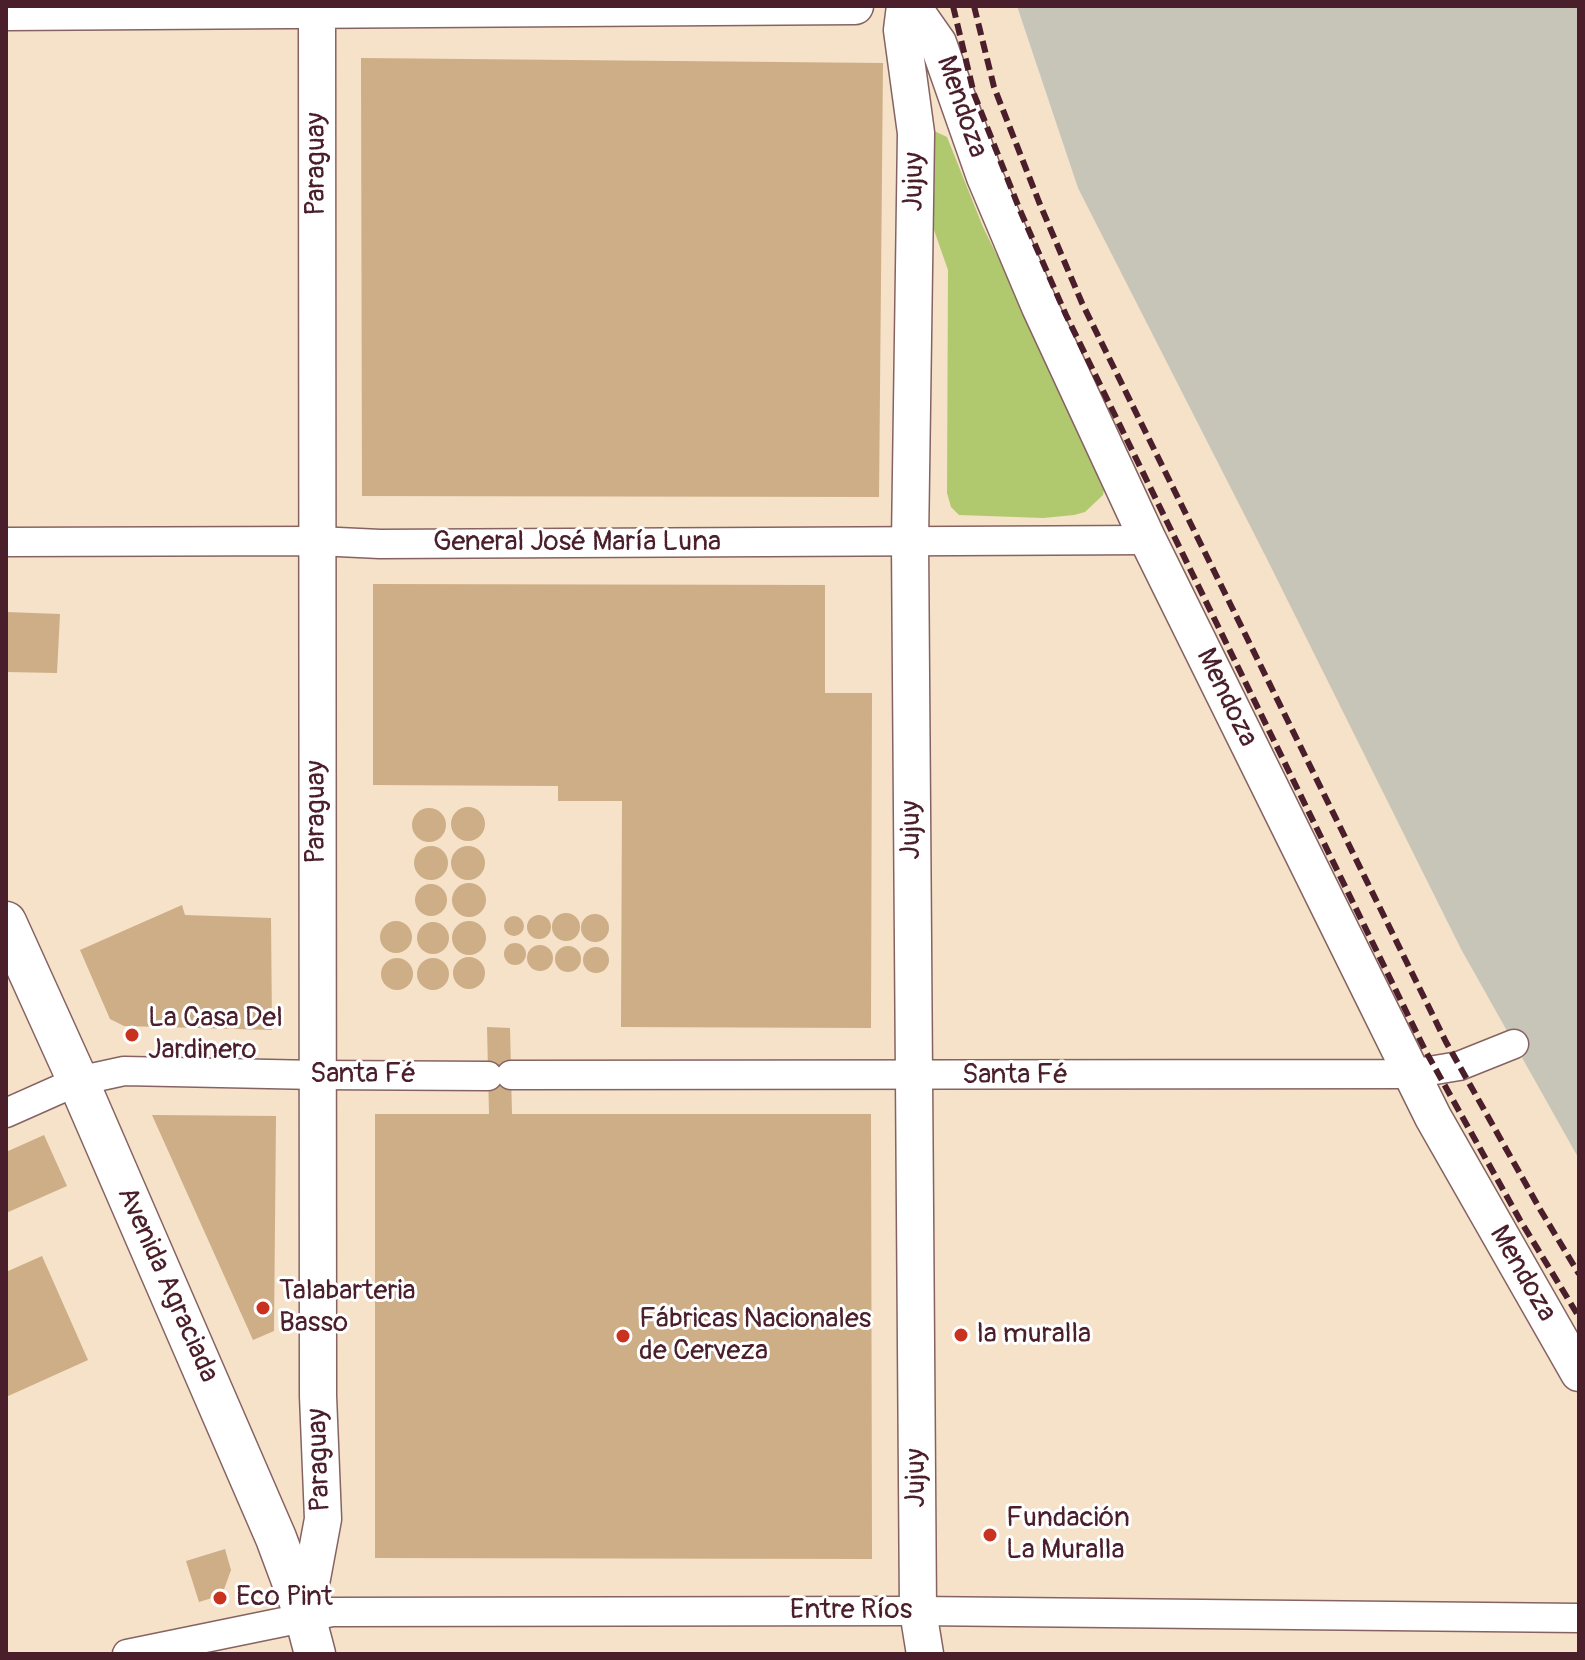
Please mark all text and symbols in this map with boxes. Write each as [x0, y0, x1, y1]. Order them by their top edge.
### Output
street label: Mendoza [928, 52, 994, 162]
street label: Paraguay [300, 112, 334, 216]
street label: Jujuy [898, 152, 932, 212]
street label: General José María Luna [433, 526, 721, 560]
street label: Mendoza [1188, 643, 1264, 753]
street label: Paraguay [300, 760, 334, 864]
street label: Jujuy [895, 800, 929, 860]
place label: La Casa Del Jardinero [148, 1002, 283, 1068]
marker: La Casa Del Jardinero [123, 1026, 141, 1044]
street label: Santa Fé [310, 1058, 416, 1092]
street label: Santa Fé [962, 1059, 1068, 1093]
street label: Avenida Agraciada [109, 1182, 225, 1388]
street label: Mendoza [1481, 1220, 1563, 1328]
place label: Talabarteria Basso [279, 1275, 415, 1341]
marker: Talabarteria Basso [254, 1299, 272, 1317]
place label: Fábricas Nacionales de Cerveza [639, 1303, 871, 1369]
place label: la muralla [977, 1318, 1091, 1352]
marker: la muralla [952, 1326, 970, 1344]
marker: Fábricas Nacionales de Cerveza [614, 1327, 632, 1345]
street label: Paraguay [301, 1408, 339, 1512]
street label: Jujuy [900, 1448, 934, 1508]
place label: Fundación La Muralla [1006, 1502, 1130, 1568]
marker: Fundación La Muralla [981, 1526, 999, 1544]
place label: Eco Pint [236, 1581, 333, 1615]
marker: Eco Pint [211, 1589, 229, 1607]
street label: Entre Ríos [790, 1594, 912, 1628]

